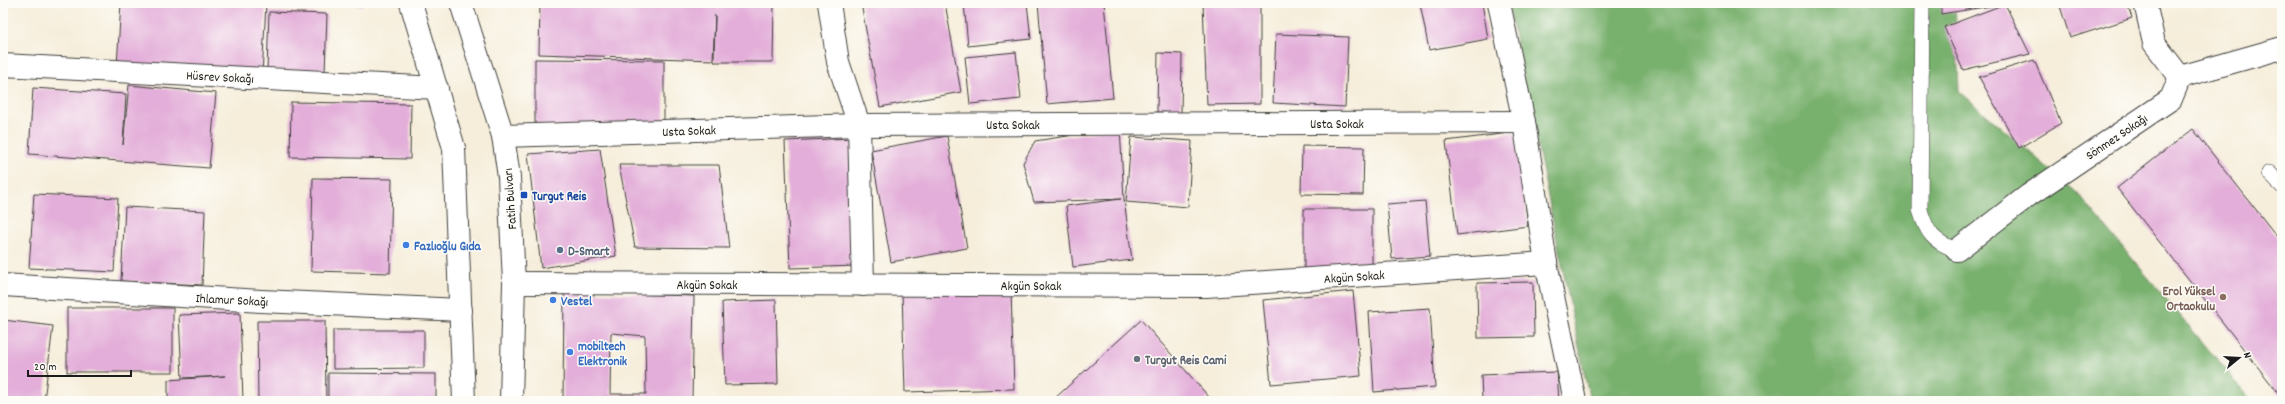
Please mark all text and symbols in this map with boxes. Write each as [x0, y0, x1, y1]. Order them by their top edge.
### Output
street label: Hüsrev Sokağı [186, 67, 254, 90]
street label: Sönmez Sokağı [2083, 110, 2152, 166]
street label: Usta Sokak [1310, 116, 1364, 135]
street label: Usta Sokak [986, 117, 1040, 136]
street label: Usta Sokak [662, 122, 716, 143]
street label: Fatih Bulvarı [500, 167, 523, 230]
place label: Turgut Reis [532, 188, 587, 207]
marker: Turgut Reis [519, 190, 529, 200]
place label: Fazlıoğlu Gıda [414, 238, 482, 257]
marker: Fazlıoğlu Gıda [401, 240, 411, 250]
place label: D-Smart [568, 243, 610, 262]
marker: D-Smart [555, 245, 565, 255]
street label: Akgün Sokak [1323, 267, 1385, 290]
street label: Akgün Sokak [677, 277, 737, 296]
street label: Akgün Sokak [1001, 278, 1061, 297]
place label: Erol Yüksel Ortaokulu [2162, 283, 2216, 317]
street label: Ihlamur Sokağı [195, 290, 269, 313]
marker: Erol Yüksel Ortaokulu [2218, 292, 2228, 302]
place label: Vestel [561, 293, 593, 312]
marker: Vestel [548, 295, 558, 305]
place label: mobiltech Elektronik [578, 338, 628, 372]
north arrow [2219, 338, 2259, 378]
marker: mobiltech Elektronik [565, 347, 575, 357]
text: N [2238, 350, 2255, 361]
scale bar [28, 352, 131, 378]
place label: Turgut Reis Cami [1145, 352, 1227, 371]
marker: Turgut Reis Cami [1132, 354, 1142, 364]
text: 20 m [34, 359, 57, 376]

